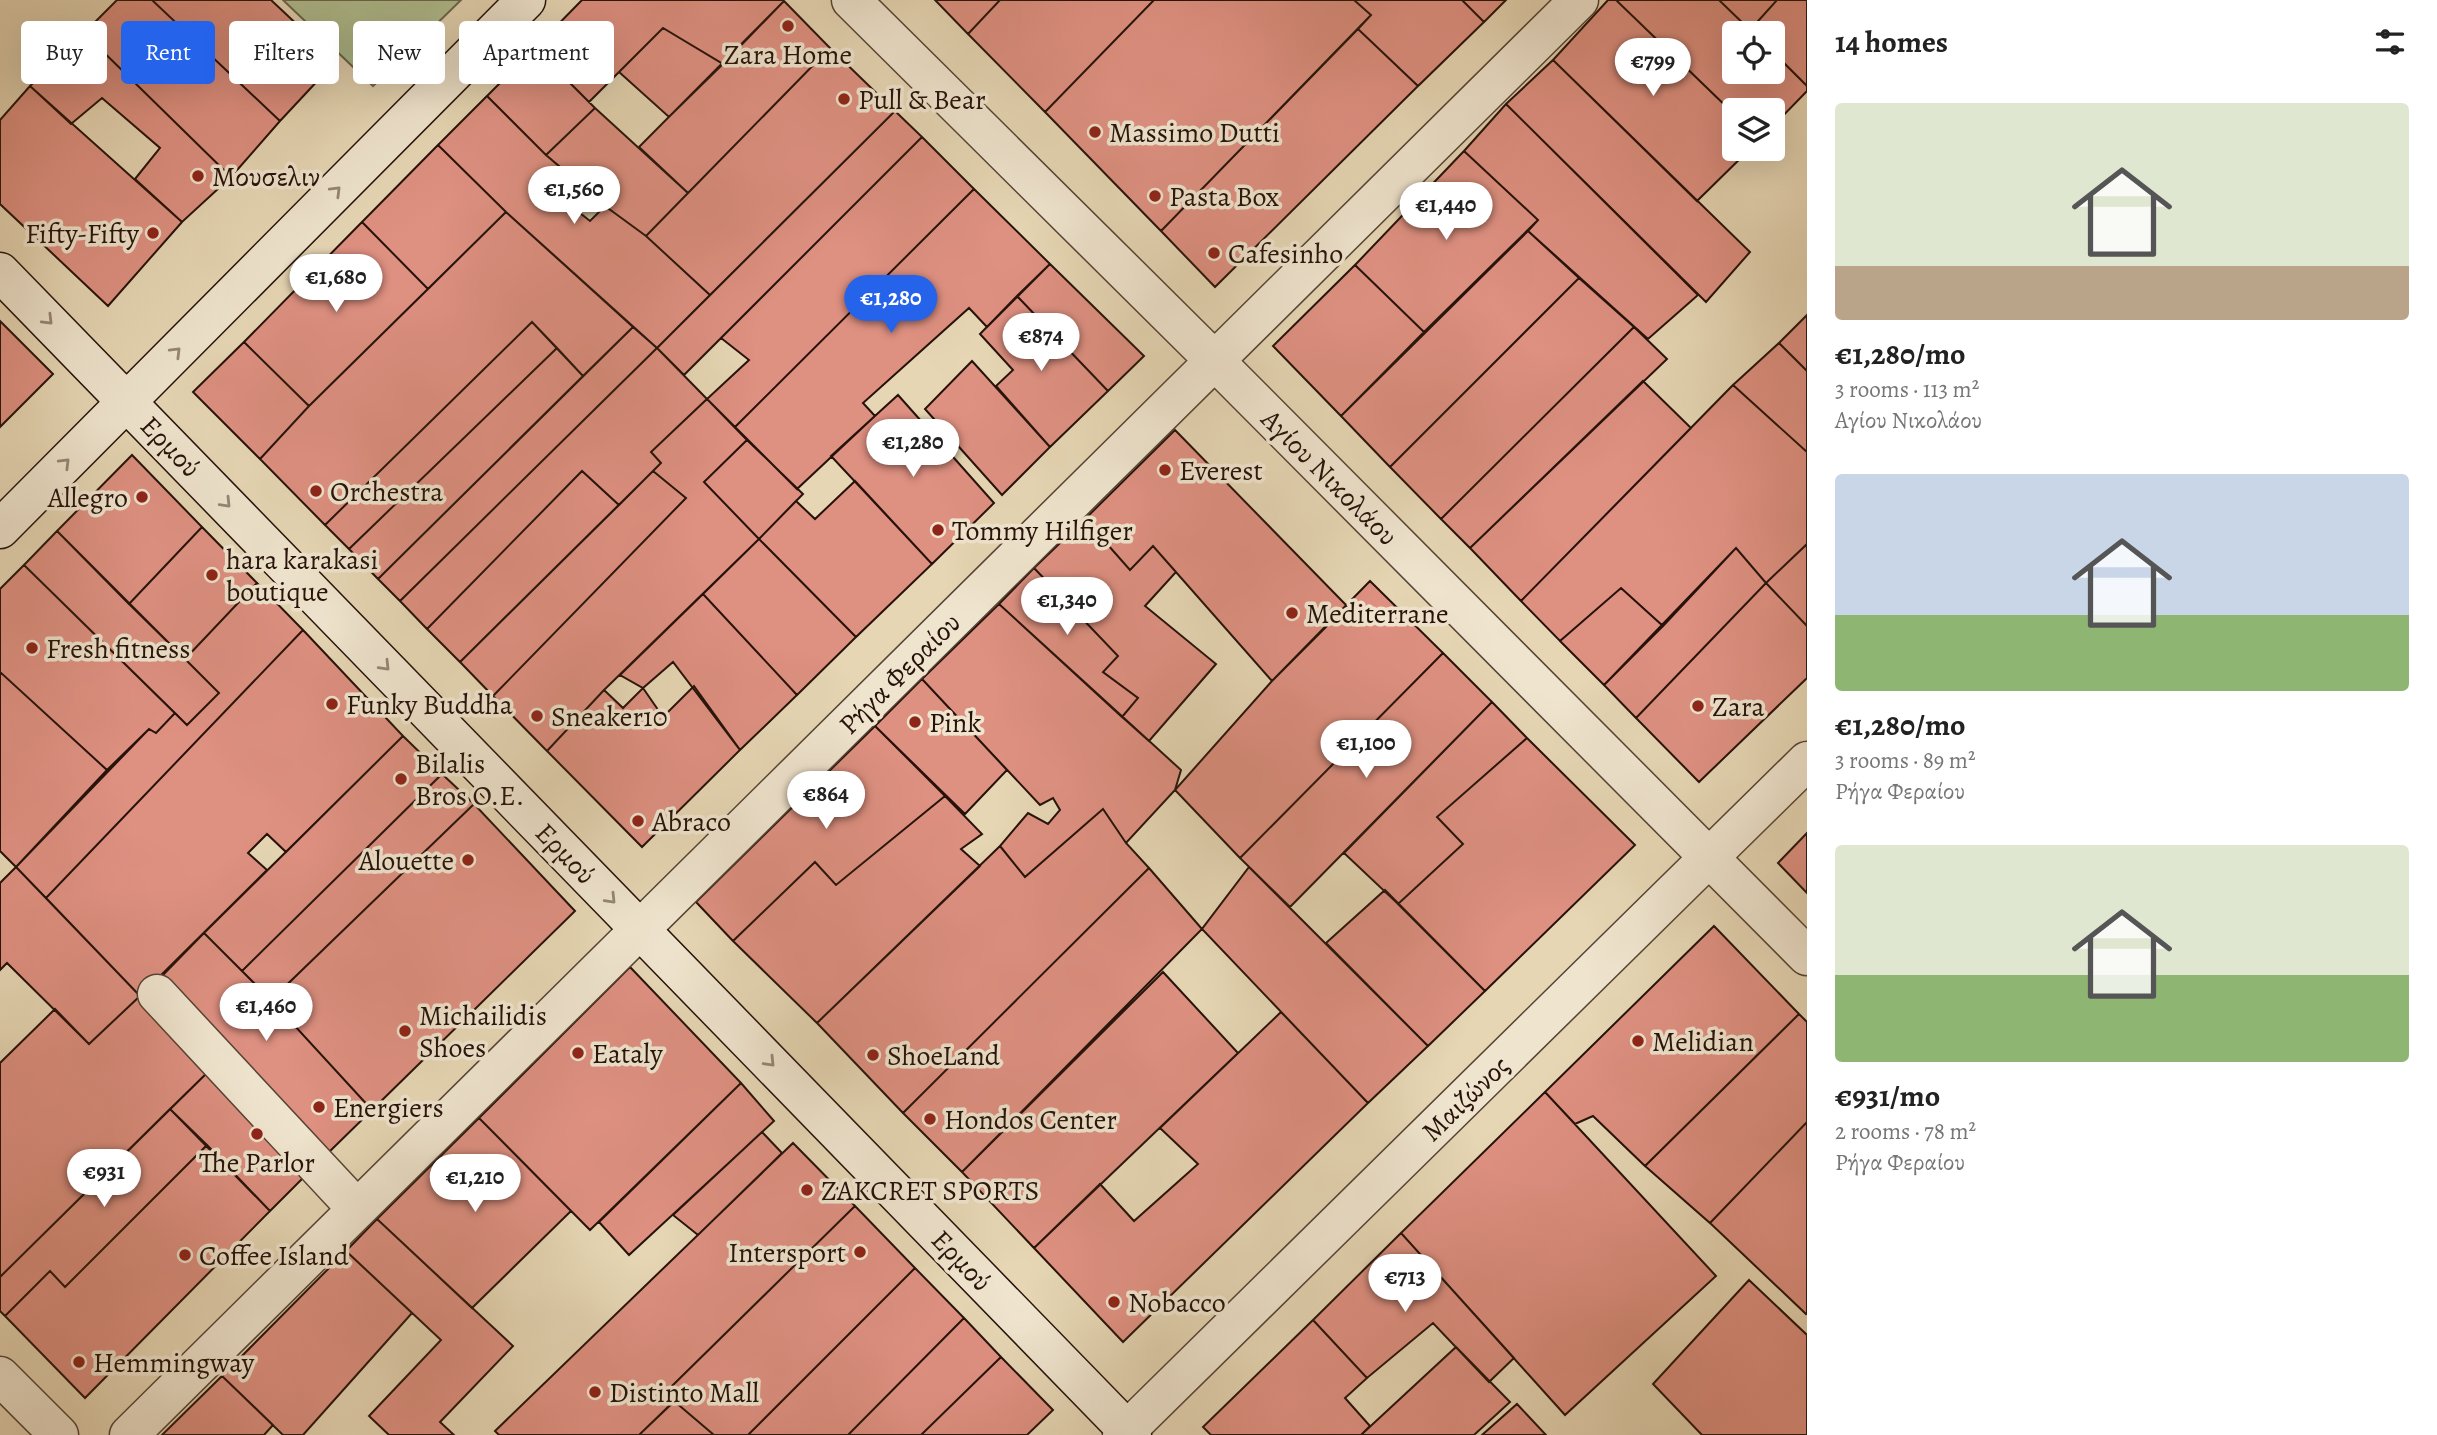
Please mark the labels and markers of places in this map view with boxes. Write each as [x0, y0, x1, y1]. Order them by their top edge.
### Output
marker: Zara Home [780, 18, 796, 34]
place label: Zara Home [724, 36, 852, 74]
pin: €799 [1612, 38, 1694, 98]
place label: Pull & Bear [858, 81, 986, 119]
marker: Pull & Bear [836, 91, 852, 107]
place label: Massimo Dutti [1109, 114, 1280, 152]
marker: Massimo Dutti [1087, 124, 1103, 140]
place label: Μουσελιν [212, 158, 320, 196]
pin: €1,560 [517, 166, 631, 226]
marker: Μουσελιν [190, 168, 206, 184]
place label: Pasta Box [1169, 178, 1280, 216]
pin: €1,440 [1389, 182, 1503, 242]
marker: Pasta Box [1147, 188, 1163, 204]
place label: Fifty-Fifty [25, 215, 140, 253]
marker: Fifty-Fifty [145, 225, 161, 241]
place label: Cafesinho [1228, 235, 1343, 273]
marker: Cafesinho [1206, 245, 1222, 261]
pin: €1,680 [279, 254, 393, 314]
pin: €1,280 [834, 276, 948, 335]
pin: €874 [1000, 314, 1082, 373]
pin: €1,280 [856, 420, 970, 479]
place label: Everest [1179, 452, 1263, 490]
marker: Everest [1157, 462, 1173, 478]
place label: Orchestra [330, 473, 443, 511]
place label: Allegro [47, 479, 128, 517]
marker: Orchestra [308, 483, 324, 499]
marker: Allegro [134, 489, 150, 505]
place label: Tommy Hilfiger [952, 512, 1133, 550]
marker: Tommy Hilfiger [930, 522, 946, 538]
place label: hara karakasi boutique [226, 541, 379, 611]
marker: hara karakasi boutique [204, 567, 220, 583]
pin: €1,340 [1010, 578, 1124, 637]
place label: Mediterrane [1306, 595, 1449, 633]
marker: Mediterrane [1284, 605, 1300, 621]
place label: Fresh fitness [46, 630, 191, 668]
marker: Fresh fitness [24, 640, 40, 656]
place label: Funky Buddha [346, 686, 513, 724]
place label: Zara [1712, 688, 1764, 726]
marker: Funky Buddha [324, 696, 340, 712]
place label: Sneaker10 [551, 698, 668, 736]
marker: Zara [1690, 698, 1706, 714]
place label: Pink [929, 704, 981, 742]
marker: Sneaker10 [529, 708, 545, 724]
marker: Pink [907, 714, 923, 730]
pin: €1,100 [1309, 720, 1423, 780]
place label: Bilalis Bros O.E. [415, 745, 524, 815]
marker: Bilalis Bros O.E. [393, 771, 409, 787]
pin: €864 [785, 772, 867, 831]
place label: Abraco [651, 803, 731, 841]
marker: Abraco [630, 813, 646, 829]
place label: Alouette [358, 842, 454, 880]
marker: Alouette [460, 852, 476, 868]
pin: €1,460 [209, 984, 323, 1043]
place label: Michailidis Shoes [419, 997, 547, 1067]
marker: Michailidis Shoes [397, 1023, 413, 1039]
place label: Melidian [1652, 1023, 1754, 1061]
marker: Melidian [1630, 1033, 1646, 1049]
place label: Eataly [592, 1035, 663, 1073]
place label: ShoeLand [887, 1037, 1001, 1075]
marker: Eataly [570, 1045, 586, 1061]
marker: ShoeLand [865, 1047, 881, 1063]
place label: Energiers [333, 1089, 444, 1127]
marker: Energiers [311, 1099, 327, 1115]
place label: Hondos Center [944, 1101, 1117, 1139]
marker: Hondos Center [922, 1111, 938, 1127]
marker: The Parlor [249, 1126, 265, 1142]
place label: The Parlor [199, 1144, 315, 1182]
pin: €931 [63, 1150, 145, 1209]
pin: €1,210 [418, 1154, 532, 1214]
place label: ZAKCRET SPORTS [821, 1172, 1039, 1210]
marker: ZAKCRET SPORTS [799, 1182, 815, 1198]
place label: Intersport [728, 1234, 846, 1272]
place label: Coffee Island [199, 1237, 350, 1275]
marker: Intersport [852, 1244, 868, 1260]
marker: Coffee Island [177, 1247, 193, 1263]
pin: €713 [1364, 1254, 1446, 1314]
place label: Nobacco [1128, 1284, 1226, 1322]
marker: Nobacco [1106, 1294, 1122, 1310]
place label: Hemmingway [93, 1344, 255, 1382]
marker: Hemmingway [71, 1354, 87, 1370]
place label: Distinto Mall [609, 1374, 759, 1412]
marker: Distinto Mall [587, 1384, 603, 1400]

